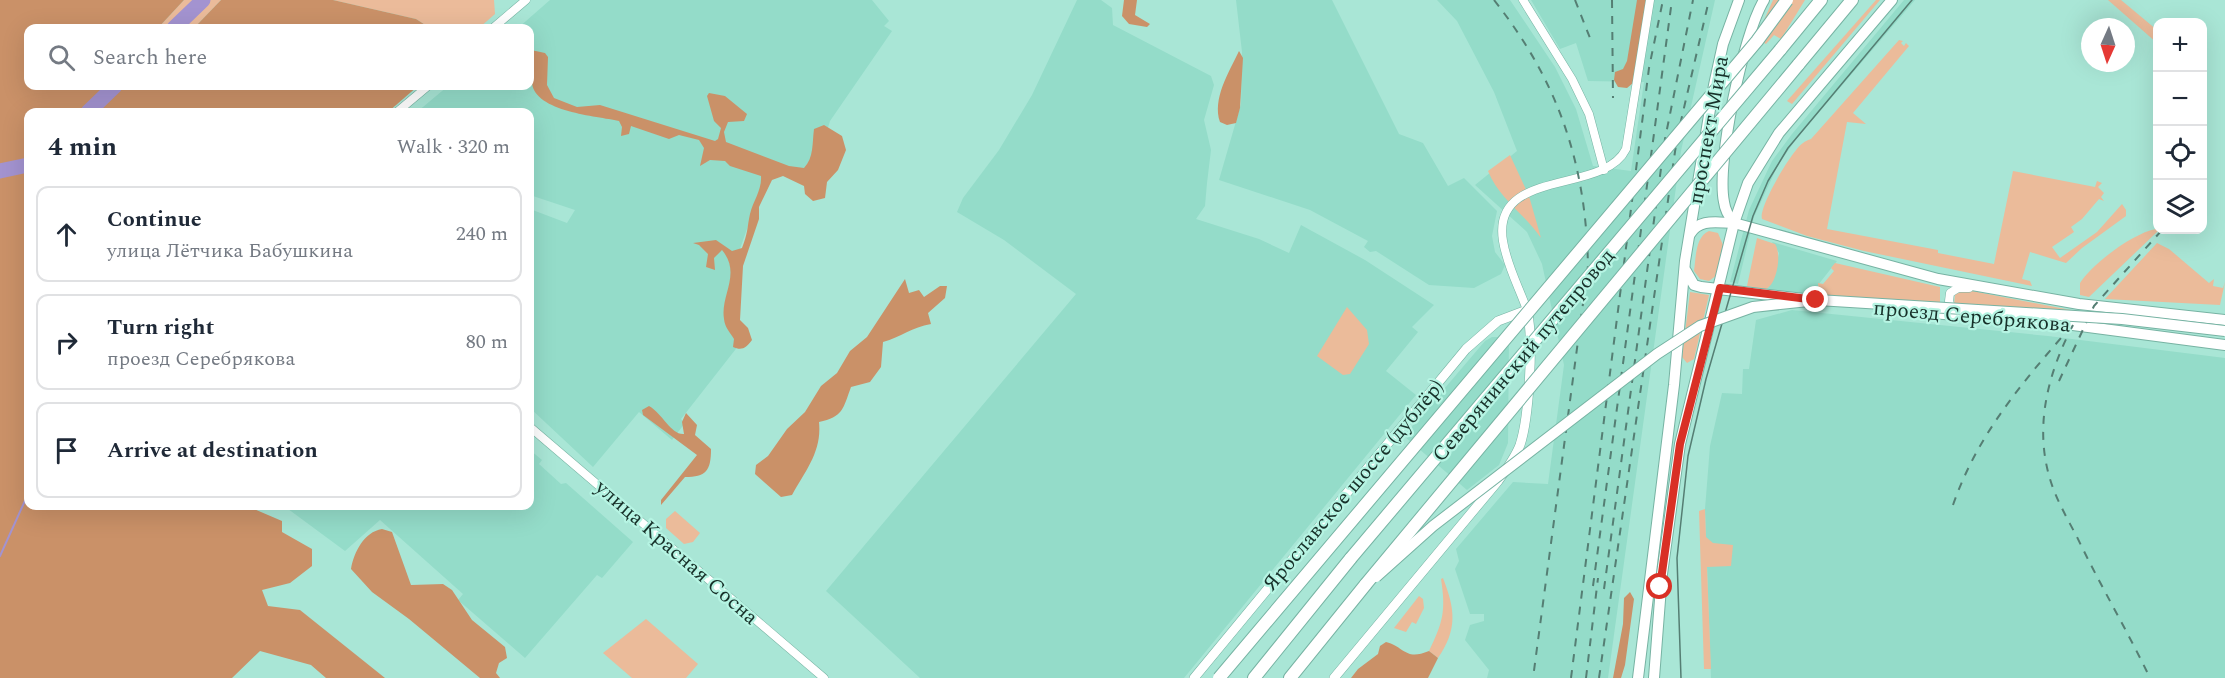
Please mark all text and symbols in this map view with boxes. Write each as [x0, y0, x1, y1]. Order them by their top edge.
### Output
north arrow [2081, 18, 2135, 72]
map controls [2153, 18, 2207, 234]
button: + [2153, 18, 2207, 72]
search box [24, 24, 534, 90]
icon: search [45, 41, 78, 74]
text: Search here [93, 41, 207, 74]
street label: проспект Мира [1680, 53, 1738, 207]
button: − [2153, 72, 2207, 126]
button: locate [2153, 126, 2207, 180]
text: 4 min [48, 127, 117, 167]
text: Walk · 320 m [397, 132, 510, 162]
button: layers [2153, 180, 2207, 234]
text: Continue [107, 203, 202, 236]
icon: ahead [50, 218, 83, 251]
text: 240 m [456, 219, 508, 249]
text: улица Лётчика Бабушкина [107, 236, 353, 266]
street label: Северянинский путепровод [1425, 242, 1623, 470]
route end [1802, 286, 1828, 312]
street label: проезд Серебрякова [1872, 292, 2073, 342]
text: Turn right [107, 311, 214, 344]
icon: right [50, 326, 83, 359]
text: 80 m [466, 327, 508, 357]
text: проезд Серебрякова [107, 344, 295, 374]
street label: Ярославское шоссе (дублёр) [1255, 373, 1452, 599]
icon: arrive [50, 434, 83, 467]
text: Arrive at destination [107, 434, 318, 467]
street label: улица Красная Сосна [587, 472, 766, 633]
route start [1646, 573, 1672, 599]

